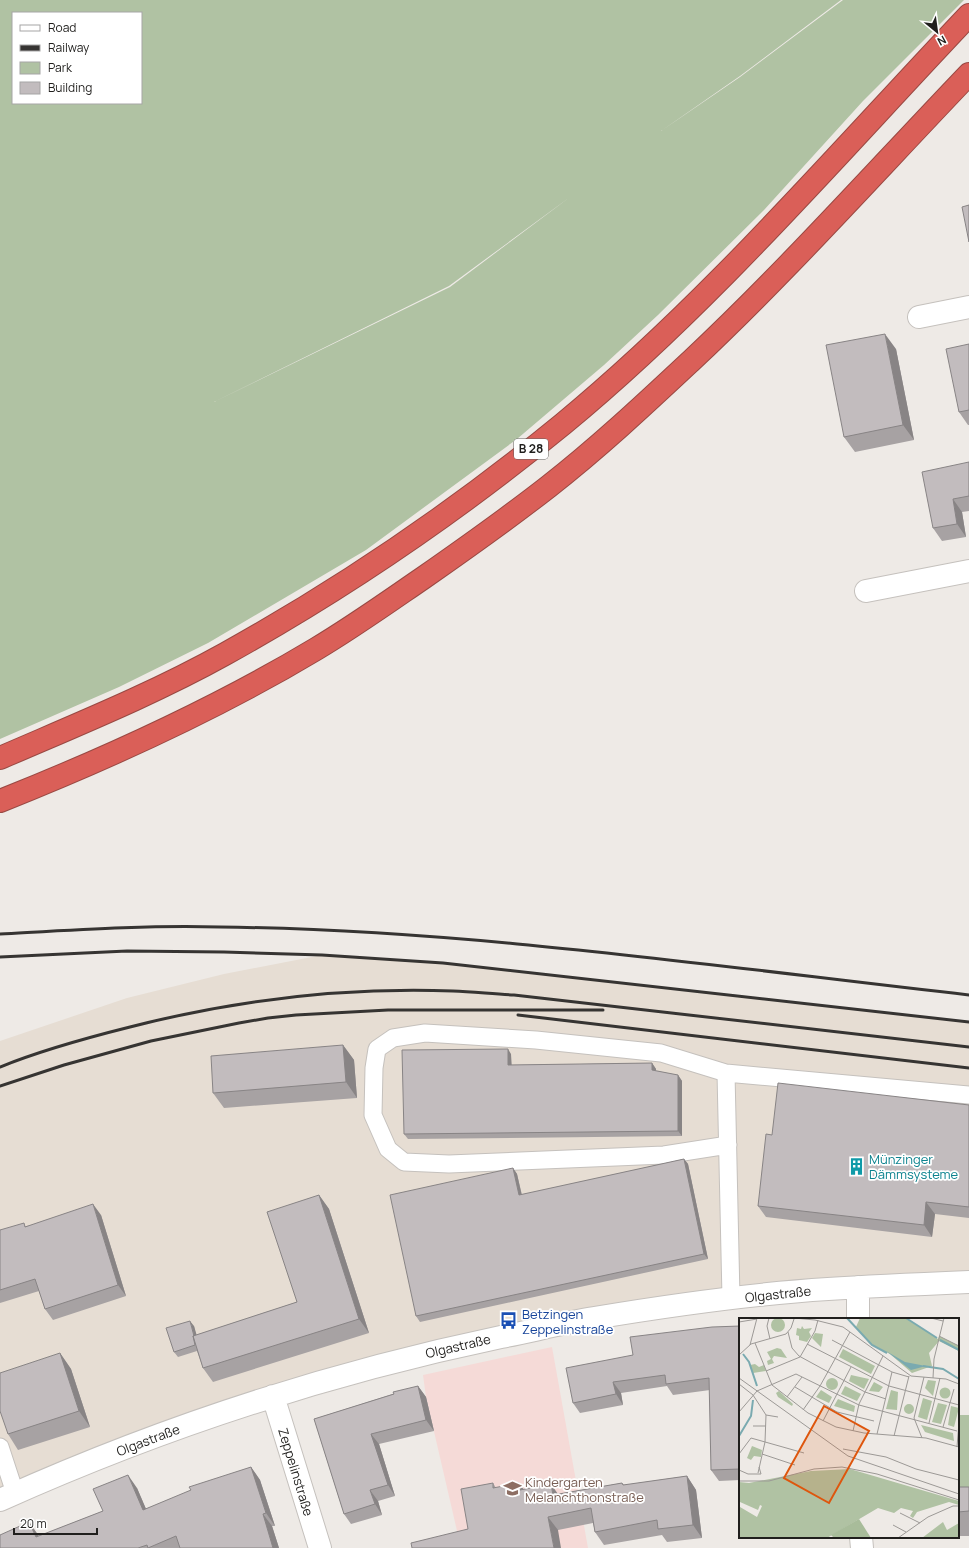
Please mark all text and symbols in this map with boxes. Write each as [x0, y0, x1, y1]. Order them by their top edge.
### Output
legend [12, 12, 142, 104]
north arrow [917, 12, 957, 52]
text: Road [48, 19, 76, 36]
text: N [935, 33, 949, 50]
text: Railway [48, 39, 90, 56]
text: Park [48, 59, 73, 76]
text: Building [48, 79, 92, 96]
road number: B 28 [514, 439, 548, 459]
place label: Münzinger Dämmsysteme [869, 1150, 959, 1183]
building icon: Münzinger Dämmsysteme [846, 1156, 866, 1176]
street label: Olgastraße [744, 1282, 812, 1306]
place label: Betzingen Zeppelinstraße [522, 1305, 614, 1338]
bus stop icon: Betzingen Zeppelinstraße [499, 1311, 519, 1331]
inset map [739, 1318, 959, 1538]
street label: Olgastraße [424, 1330, 493, 1362]
street label: Olgastraße [114, 1420, 183, 1460]
street label: Zeppelinstraße [274, 1426, 318, 1519]
place label: Kindergarten Melanchthonstraße [525, 1473, 644, 1506]
school or university icon: Kindergarten Melanchthonstraße [502, 1479, 522, 1499]
scale bar [14, 1510, 97, 1536]
text: 20 m [20, 1515, 47, 1532]

